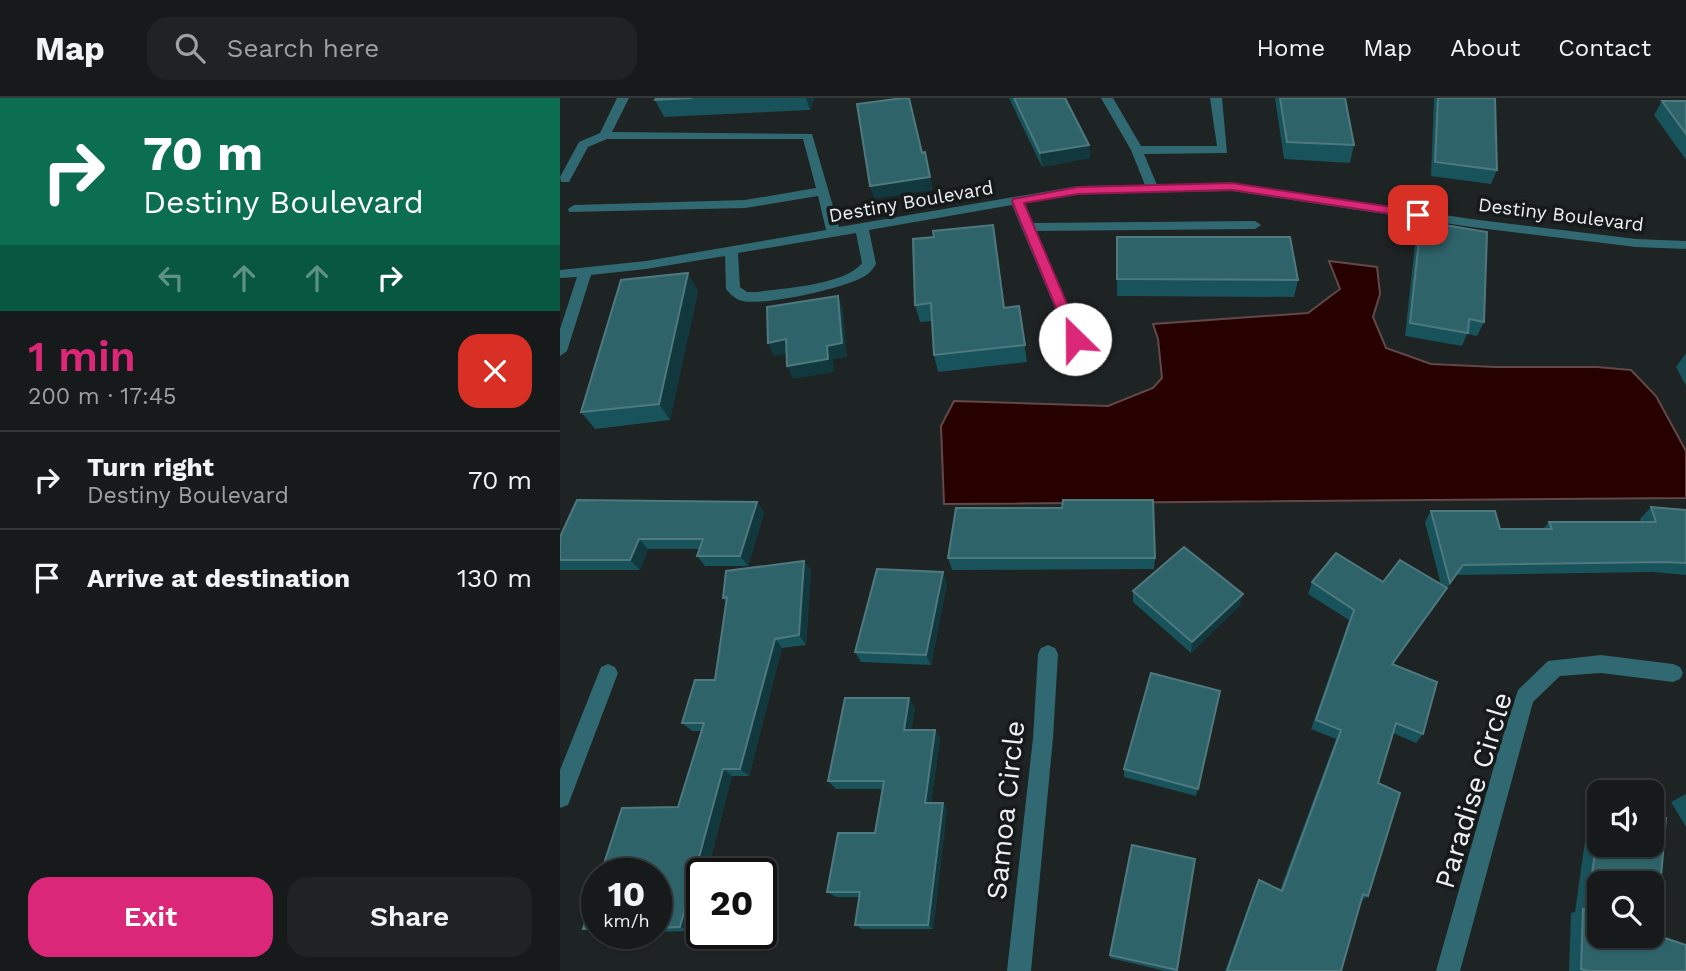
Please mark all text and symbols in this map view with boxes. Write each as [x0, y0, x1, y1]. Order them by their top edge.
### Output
search box [147, 17, 637, 80]
text: Map [35, 29, 105, 68]
icon: search [171, 29, 209, 67]
text: Search here [227, 33, 379, 63]
text: Home [1257, 34, 1325, 62]
text: Map [1363, 34, 1412, 62]
text: About [1450, 34, 1520, 62]
text: Contact [1558, 34, 1651, 62]
text: 70 m [143, 124, 263, 182]
icon: right [28, 126, 119, 217]
street label: Destiny Boulevard [827, 176, 995, 227]
text: Destiny Boulevard [143, 183, 424, 221]
pin [1388, 185, 1448, 245]
street label: Destiny Boulevard [1477, 193, 1645, 236]
icon: arrive [1399, 196, 1437, 234]
icon: left [152, 259, 190, 297]
icon: ahead [225, 259, 263, 297]
icon: ahead [298, 259, 336, 297]
icon: right [371, 259, 409, 297]
position arrow [1038, 302, 1112, 376]
text: 1 min [28, 332, 136, 381]
button: close [458, 334, 532, 408]
text: 200 m · 17:45 [28, 383, 176, 410]
text: Turn right [87, 452, 214, 482]
icon: right [28, 461, 66, 499]
text: 70 m [468, 465, 532, 495]
text: Destiny Boulevard [87, 482, 289, 509]
icon: arrive [28, 559, 66, 597]
text: Arrive at destination [87, 563, 350, 593]
text: 130 m [457, 563, 532, 593]
street label: Paradise Circle [1428, 688, 1519, 892]
street label: Samoa Circle [980, 719, 1031, 901]
map controls [1587, 780, 1664, 948]
button: sound [1587, 780, 1664, 857]
speed limit sign: 20 [686, 858, 777, 949]
button: search [1587, 871, 1664, 948]
text: 10 [608, 873, 645, 915]
button: Exit [28, 877, 273, 957]
button: Share [287, 877, 532, 957]
text: km/h [603, 910, 650, 931]

